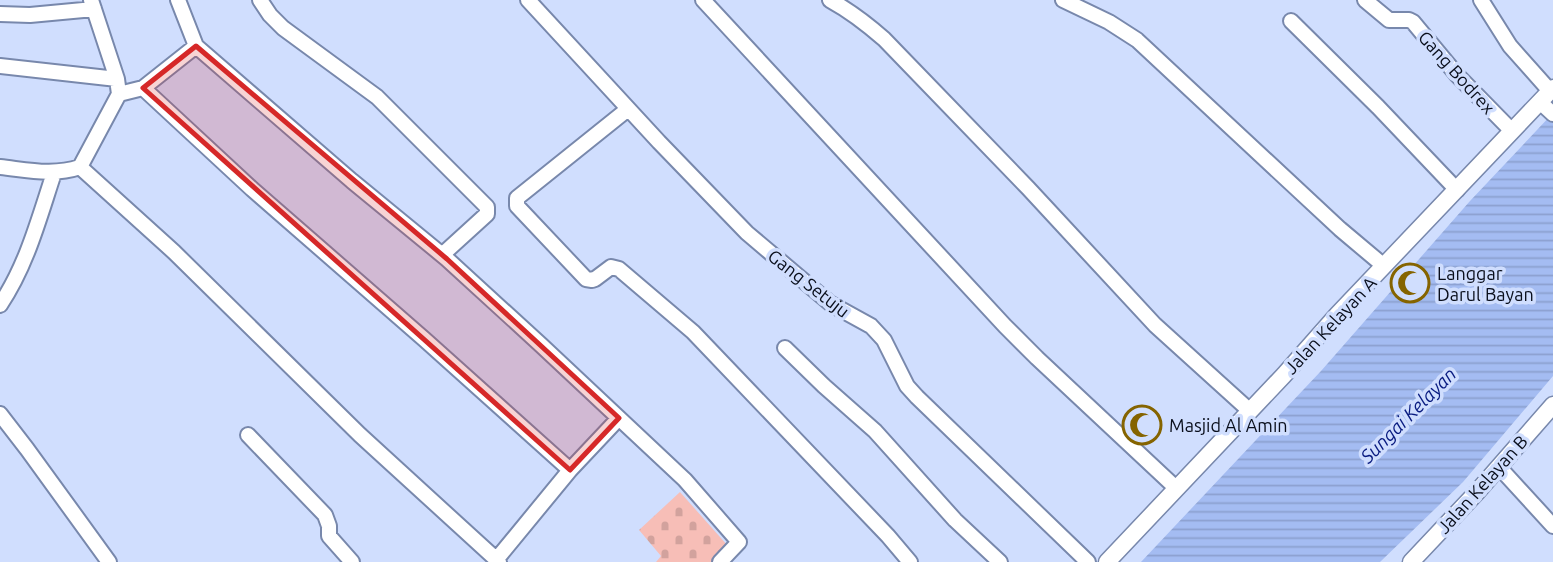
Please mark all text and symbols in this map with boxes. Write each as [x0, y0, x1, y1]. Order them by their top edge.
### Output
street label: Gang Bodrex [1415, 27, 1499, 117]
street label: Gang Setuju [765, 245, 853, 321]
mosque icon: Langgar Darul Bayan [1389, 262, 1431, 304]
place label: Langgar Darul Bayan [1437, 263, 1534, 304]
street label: Jalan Kelayan A [1280, 272, 1380, 378]
water label: Sungai Kelayan [1355, 363, 1460, 468]
mosque icon: Masjid Al Amin [1121, 404, 1163, 446]
place label: Masjid Al Amin [1169, 415, 1288, 435]
street label: Jalan Kelayan B [1433, 431, 1531, 537]

